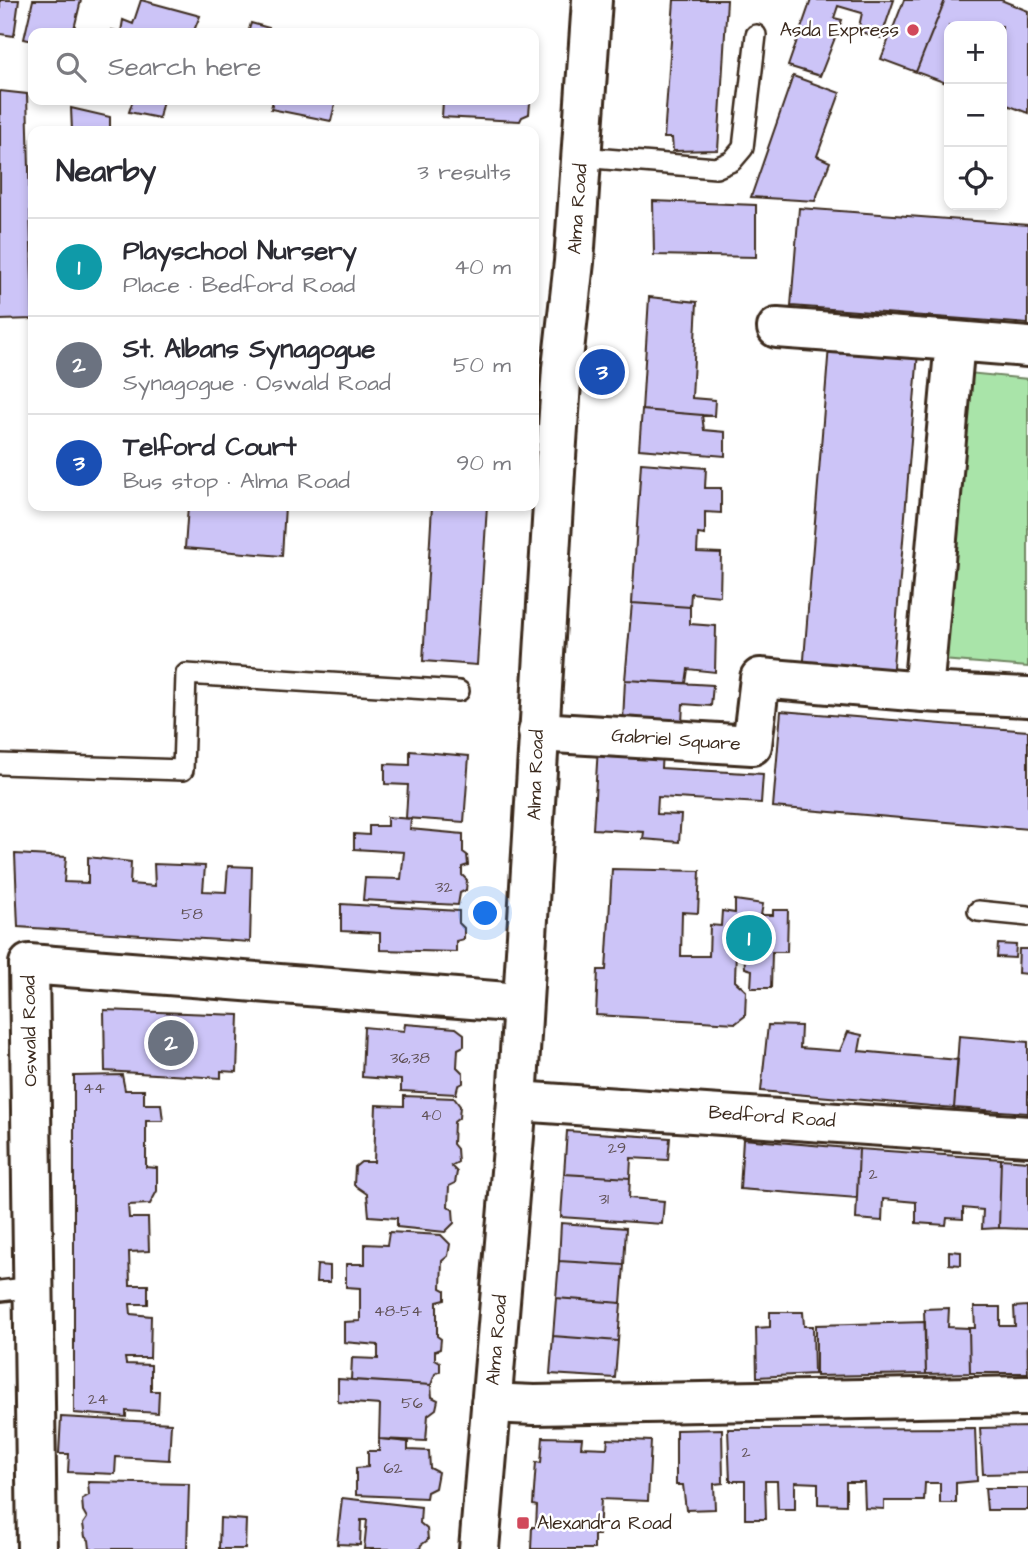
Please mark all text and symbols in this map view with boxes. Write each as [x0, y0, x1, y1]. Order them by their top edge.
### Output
place label: Asda Express [780, 17, 899, 44]
map controls [944, 21, 1007, 210]
button: + [944, 21, 1007, 84]
marker: Asda Express [905, 22, 921, 38]
search box [28, 28, 539, 105]
icon: search [52, 48, 90, 86]
text: Search here [108, 49, 261, 85]
button: − [944, 84, 1007, 147]
button: locate [944, 147, 1007, 210]
text: Nearby [56, 151, 156, 193]
text: 3 results [417, 156, 511, 188]
street label: Alma Road [561, 162, 595, 255]
text: Playschool Nursery [123, 233, 357, 269]
text: 1 [78, 251, 80, 283]
text: 40 m [454, 251, 511, 283]
text: Place · Bedford Road [123, 269, 355, 301]
text: St. Albans Synagogue [123, 331, 375, 367]
pin: 3 [579, 346, 625, 398]
text: 2 [72, 349, 86, 381]
text: 50 m [453, 349, 511, 381]
text: Synagogue · Oswald Road [123, 367, 391, 399]
text: Telford Court [123, 429, 297, 465]
text: 3 [73, 447, 85, 479]
text: 90 m [456, 447, 511, 479]
text: Bus stop · Alma Road [123, 465, 350, 497]
street label: Gabriel Square [610, 722, 742, 758]
street label: Alma Road [521, 729, 551, 821]
house number: 32 [435, 876, 453, 898]
your location [468, 896, 502, 930]
house number: 58 [181, 903, 203, 925]
pin: 1 [726, 912, 772, 964]
street label: Oswald Road [16, 975, 44, 1087]
pin: 2 [148, 1017, 194, 1069]
house number: 36,38 [390, 1047, 430, 1069]
house number: 44 [83, 1077, 105, 1099]
street label: Bedford Road [708, 1099, 837, 1135]
house number: 40 [421, 1104, 441, 1126]
house number: 29 [608, 1137, 626, 1159]
house number: 2 [868, 1163, 878, 1185]
house number: 31 [599, 1188, 609, 1210]
street label: Alma Road [480, 1293, 514, 1386]
house number: 48-54 [374, 1300, 422, 1322]
house number: 24 [88, 1388, 108, 1410]
house number: 56 [401, 1392, 423, 1414]
house number: 2 [741, 1441, 751, 1463]
house number: 62 [383, 1457, 403, 1479]
place label: Alexandra Road [537, 1510, 672, 1537]
marker: Alexandra Road [515, 1515, 531, 1531]

